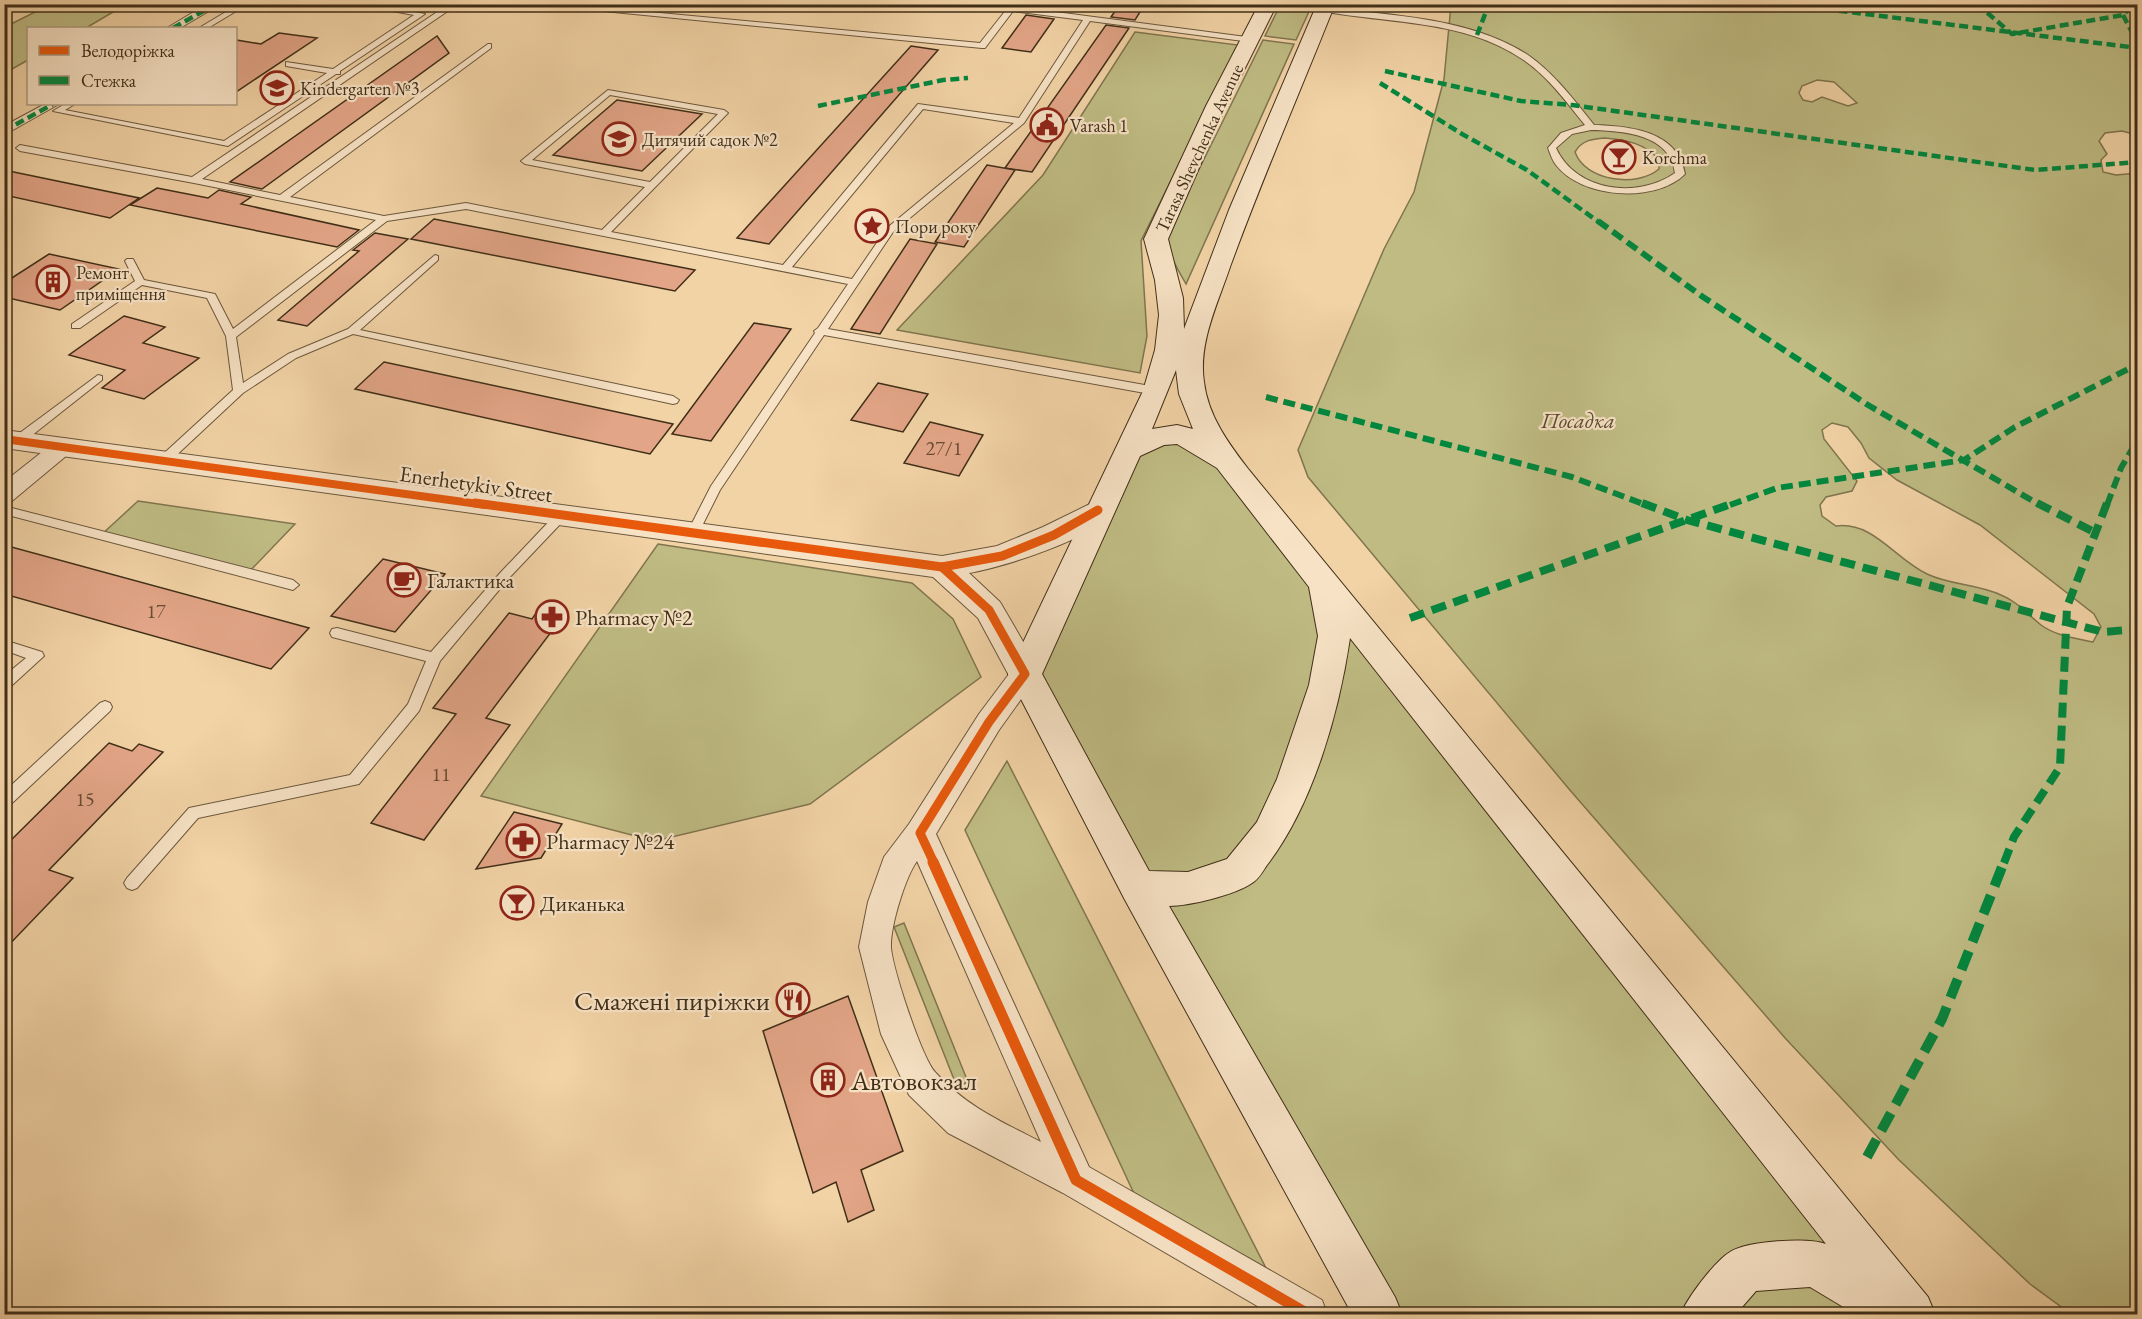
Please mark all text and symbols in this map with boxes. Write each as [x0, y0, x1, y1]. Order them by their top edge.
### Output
legend [27, 27, 237, 105]
text: Велодоріжка [81, 39, 176, 62]
street label: Tarasa Shevchenka Avenue [1150, 60, 1248, 236]
text: Стежка [81, 69, 137, 92]
school or university icon: Kindergarten №3 [259, 70, 295, 106]
place label: Kindergarten №3 [300, 77, 419, 100]
public building icon: Varash 1 [1029, 107, 1065, 143]
place label: Varash 1 [1070, 114, 1128, 137]
school or university icon: Дитячий садок №2 [601, 121, 637, 157]
place label: Дитячий садок №2 [642, 128, 778, 151]
bar icon: Korchma [1601, 139, 1637, 175]
place label: Korchma [1642, 146, 1708, 169]
place icon: Пори року [854, 208, 890, 244]
place label: Пори року [895, 215, 976, 238]
place label: Ремонт приміщення [76, 261, 166, 305]
building icon: Ремонт приміщення [35, 264, 71, 300]
park label: Посадка [1540, 406, 1615, 435]
house number: 27/1 [926, 435, 962, 461]
street label: Enerhetykiv Street [397, 459, 555, 509]
cafe icon: Галактика [386, 562, 422, 598]
place label: Галактика [427, 566, 514, 595]
house number: 17 [146, 598, 166, 624]
pharmacy icon: Pharmacy №2 [534, 599, 570, 635]
place label: Pharmacy №2 [575, 603, 693, 632]
house number: 11 [431, 761, 451, 787]
house number: 15 [75, 786, 95, 812]
pharmacy icon: Pharmacy №24 [505, 823, 541, 859]
place label: Pharmacy №24 [546, 827, 675, 856]
bar icon: Диканька [499, 885, 535, 921]
place label: Диканька [540, 889, 625, 918]
restaurant icon: Смажені пиріжки [775, 982, 811, 1018]
place label: Смажені пиріжки [574, 983, 770, 1018]
building icon: Автовокзал [810, 1062, 846, 1098]
place label: Автовокзал [850, 1063, 977, 1098]

